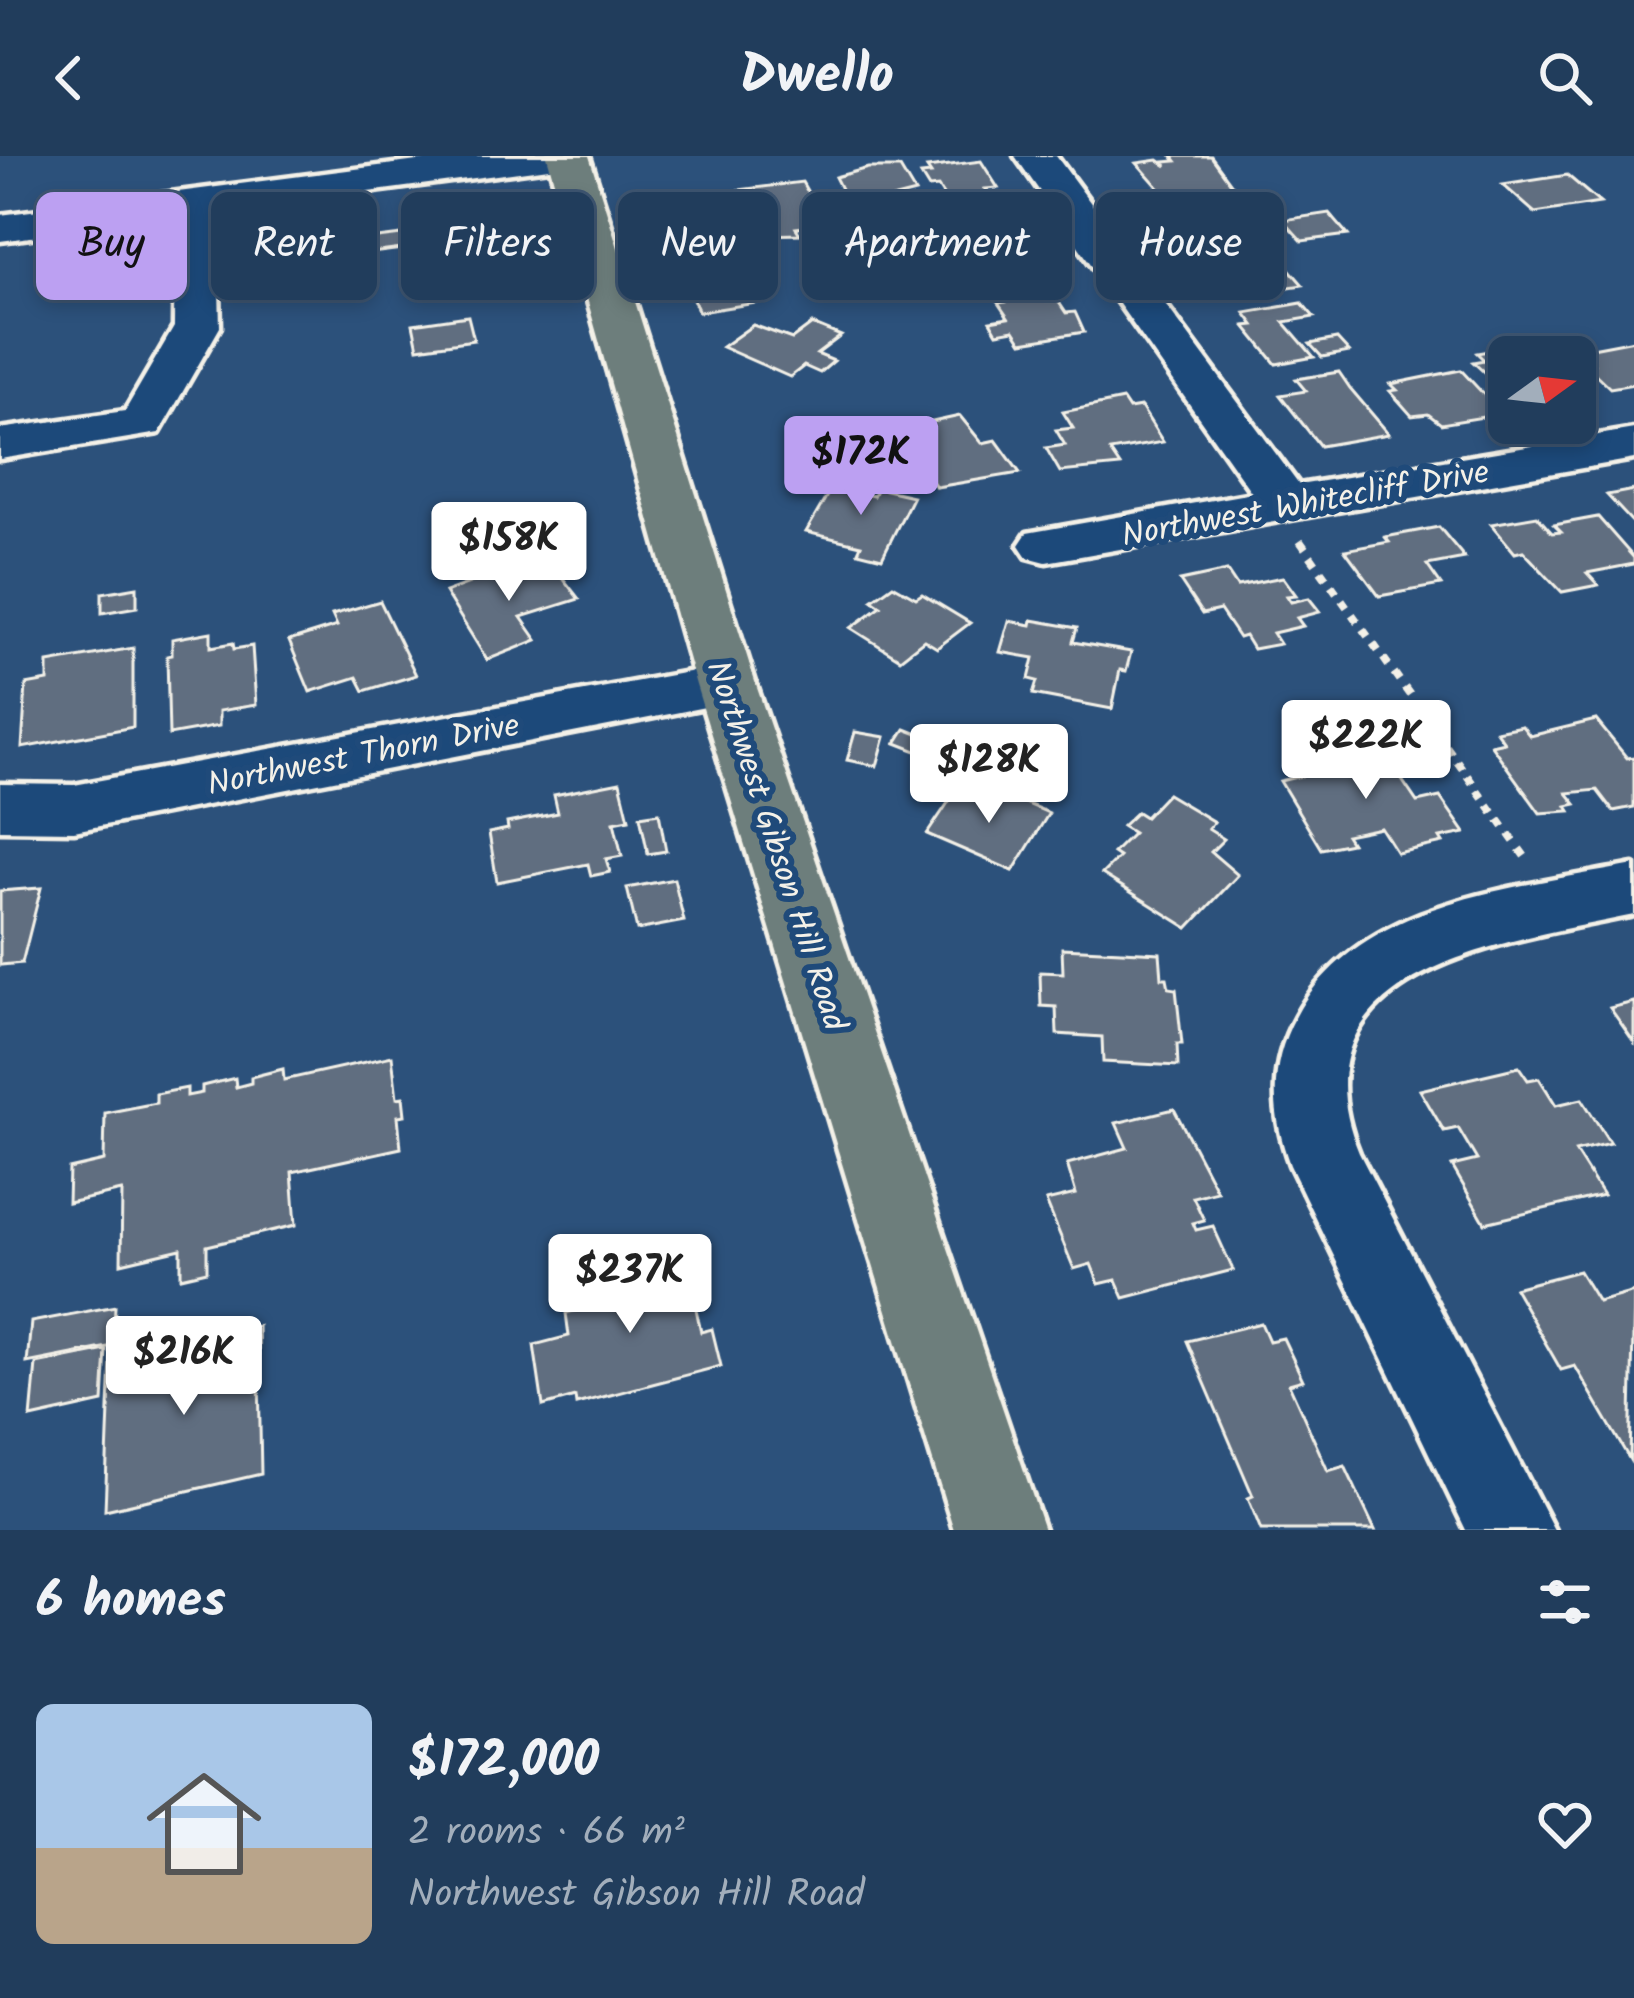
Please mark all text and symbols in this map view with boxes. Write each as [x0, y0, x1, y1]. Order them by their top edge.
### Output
text: Dwello [740, 35, 894, 121]
icon: back [36, 45, 102, 111]
icon: search [1532, 45, 1598, 111]
chip: Buy [36, 192, 187, 300]
chip: Rent [211, 192, 377, 300]
chip: Filters [401, 192, 594, 300]
chip: New [618, 192, 778, 300]
chip: Apartment [802, 192, 1072, 300]
chip: House [1096, 192, 1284, 300]
north arrow [1488, 336, 1596, 444]
map controls [1488, 336, 1596, 444]
pin: $172K [777, 416, 945, 518]
text: $172K [811, 424, 911, 486]
street label: Northwest Whitecliff Drive [1118, 447, 1494, 564]
pin: $158K [425, 502, 593, 604]
text: $158K [458, 510, 560, 572]
street label: Northwest Gibson Hill Road [690, 654, 860, 1040]
street label: Northwest Thorn Drive [203, 700, 524, 813]
pin: $222K [1282, 700, 1450, 802]
text: $222K [1309, 708, 1423, 770]
pin: $128K [905, 724, 1073, 826]
text: $128K [937, 732, 1041, 794]
pin: $237K [546, 1234, 714, 1336]
text: $237K [575, 1242, 685, 1304]
pin: $216K [100, 1316, 268, 1418]
text: $216K [133, 1324, 235, 1386]
text: 6 homes [36, 1562, 226, 1643]
icon: filters [1532, 1569, 1598, 1635]
text: $172,000 [408, 1722, 599, 1803]
icon: home [132, 1752, 276, 1896]
icon: heart [1532, 1791, 1598, 1857]
text: 2 rooms · 66 m² [408, 1803, 685, 1865]
text: Northwest Gibson Hill Road [408, 1865, 865, 1927]

